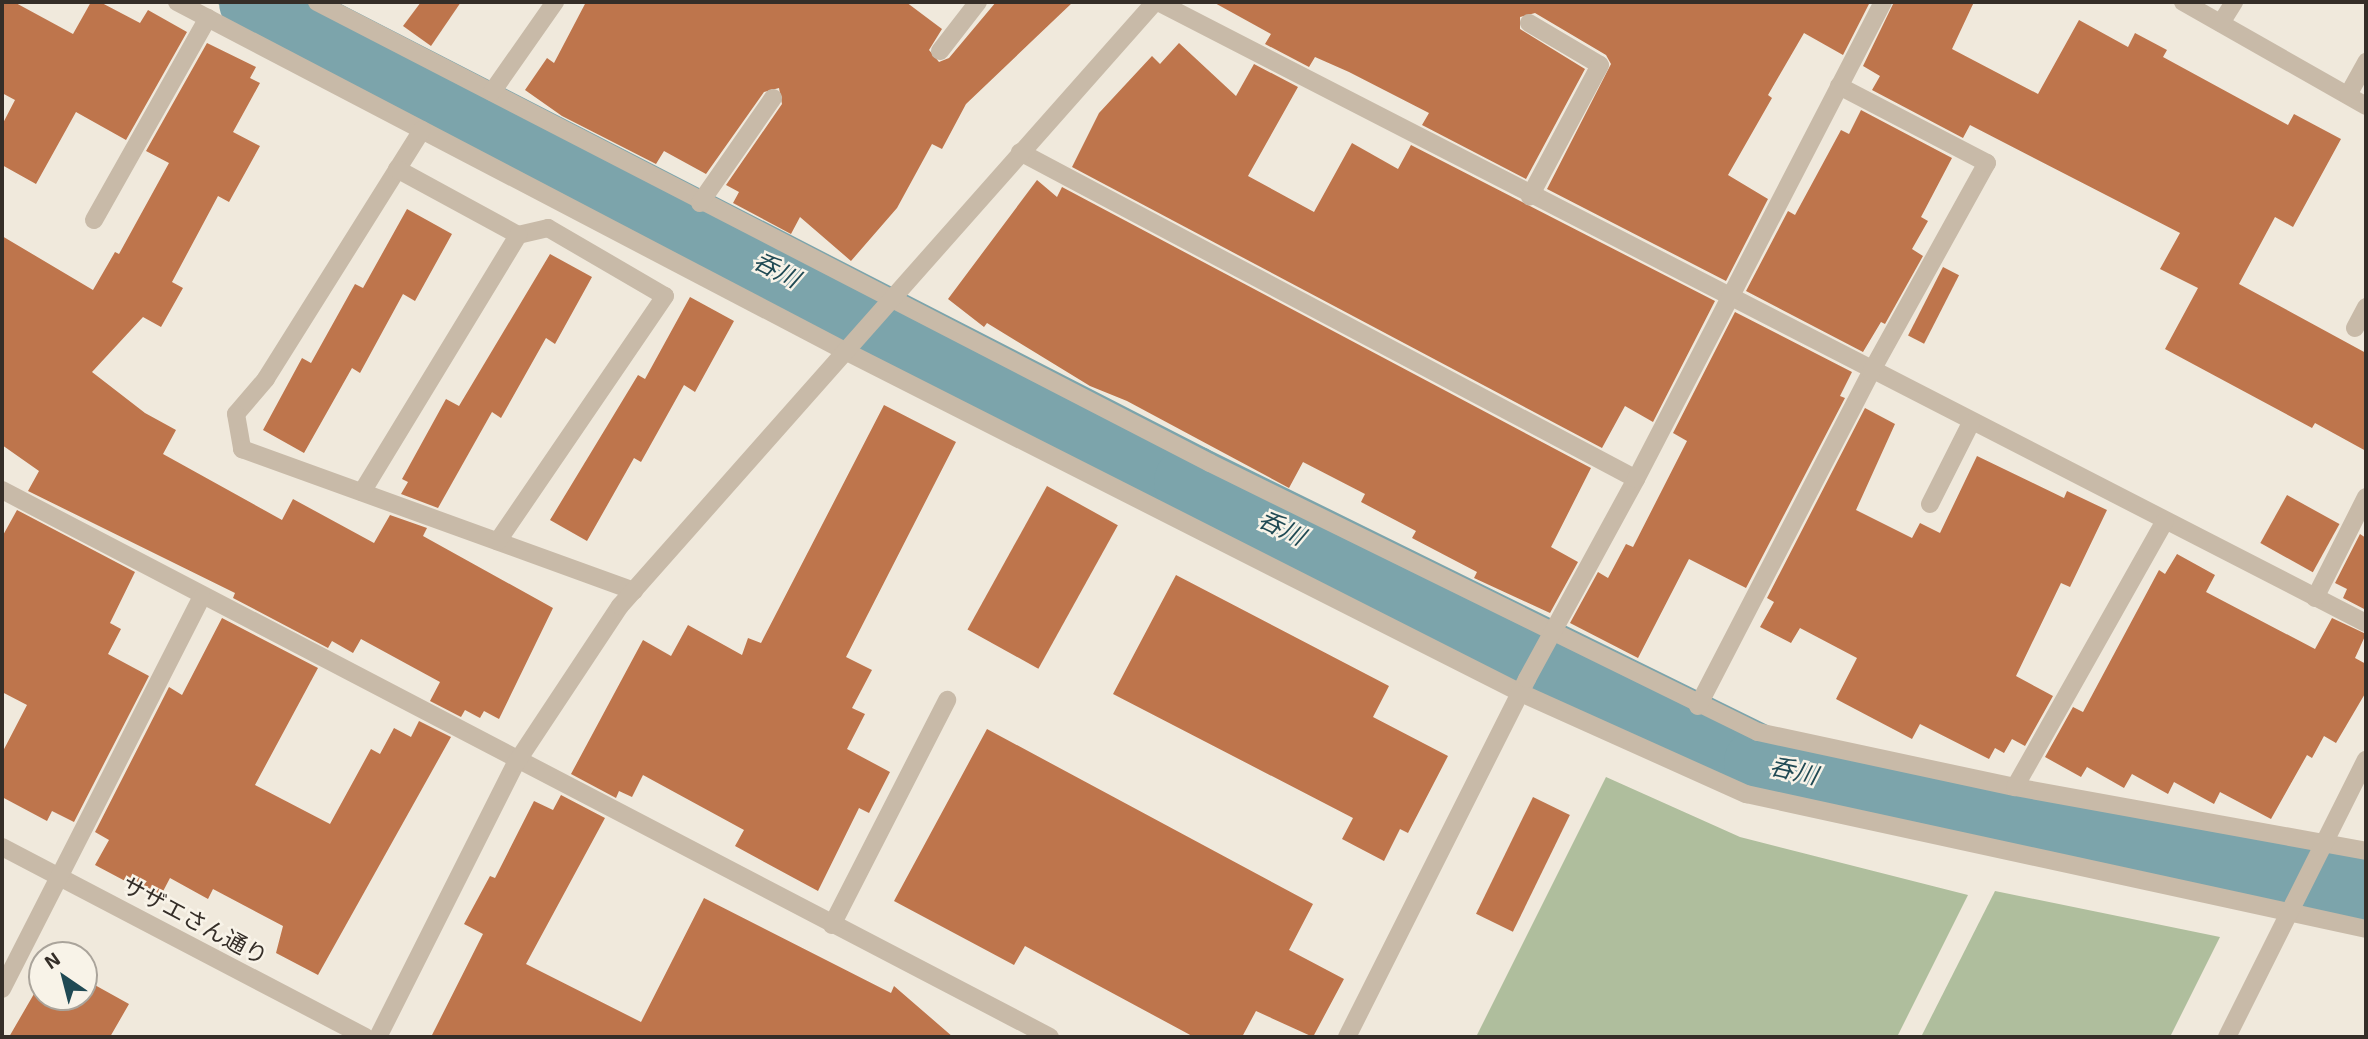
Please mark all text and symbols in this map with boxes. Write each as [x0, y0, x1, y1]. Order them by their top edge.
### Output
water label: 呑川 [749, 245, 805, 293]
water label: 呑川 [1254, 504, 1310, 550]
water label: 呑川 [1767, 751, 1821, 789]
street label: サザエさん通り [117, 870, 273, 970]
north arrow [28, 941, 98, 1011]
text: N [40, 947, 64, 973]

